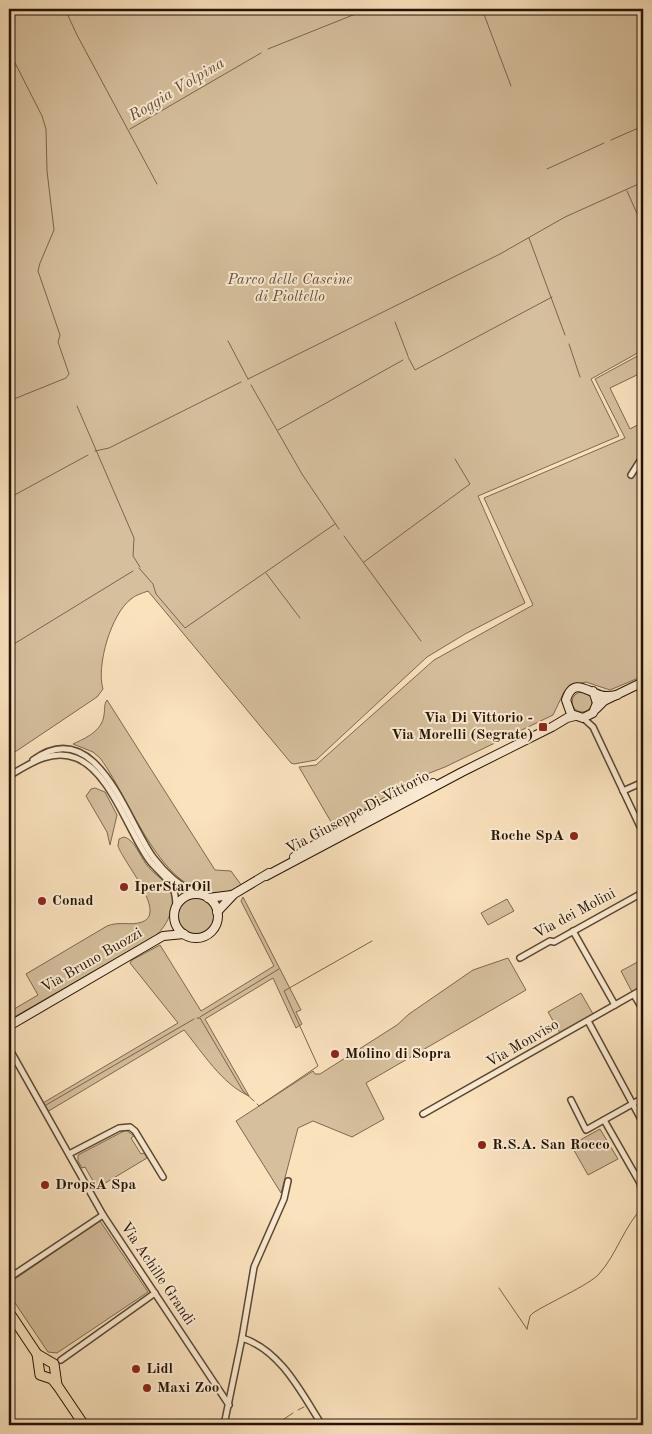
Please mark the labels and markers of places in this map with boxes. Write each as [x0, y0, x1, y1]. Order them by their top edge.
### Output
place label: Via Di Vittorio - Via Morelli (Segrate) [391, 711, 533, 743]
marker: Via Di Vittorio - Via Morelli (Segrate) [537, 721, 549, 733]
place label: Roche SpA [490, 829, 564, 844]
marker: Roche SpA [568, 830, 580, 842]
place label: IperStarOil [134, 880, 211, 895]
marker: IperStarOil [118, 881, 130, 893]
place label: Conad [52, 894, 94, 909]
marker: Conad [36, 895, 48, 907]
place label: Molino di Sopra [345, 1047, 451, 1062]
marker: Molino di Sopra [329, 1048, 341, 1060]
place label: R.S.A. San Rocco [492, 1138, 610, 1153]
marker: R.S.A. San Rocco [476, 1139, 488, 1151]
place label: DropsA Spa [55, 1178, 136, 1193]
marker: DropsA Spa [39, 1179, 51, 1191]
place label: Lidl [146, 1362, 174, 1377]
marker: Lidl [130, 1363, 142, 1375]
place label: Maxi Zoo [157, 1381, 219, 1396]
marker: Maxi Zoo [141, 1382, 153, 1394]

